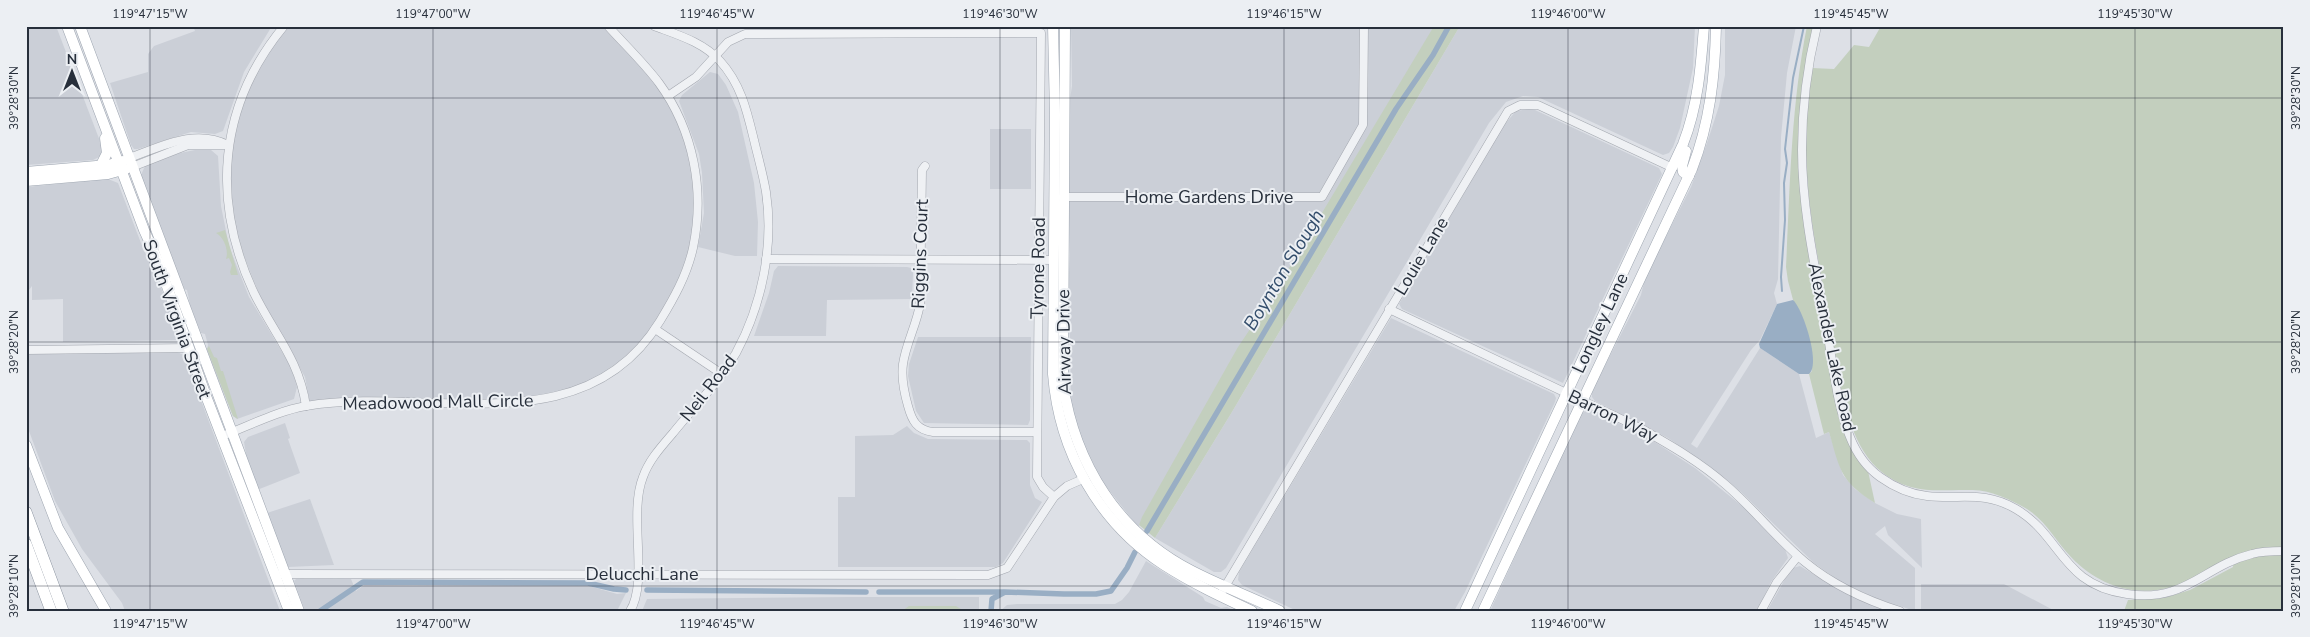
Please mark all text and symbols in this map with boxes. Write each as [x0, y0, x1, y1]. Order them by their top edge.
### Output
text: 119°47'15"W [112, 6, 188, 22]
text: 119°47'00"W [395, 6, 471, 22]
text: 119°46'45"W [679, 6, 755, 22]
text: 119°46'30"W [962, 6, 1038, 22]
text: 119°46'15"W [1246, 6, 1322, 22]
text: 119°46'00"W [1530, 6, 1606, 22]
text: 119°45'45"W [1813, 6, 1889, 22]
text: 119°45'30"W [2097, 6, 2173, 22]
north arrow [48, 48, 98, 98]
text: N [67, 50, 77, 69]
text: 39°28'30"N [6, 66, 22, 130]
text: 39°28'30"N [2288, 66, 2304, 130]
street label: Home Gardens Drive [1125, 185, 1293, 209]
street label: Riggins Court [906, 198, 934, 309]
water label: Boynton Slough [1238, 205, 1330, 335]
street label: Louie Lane [1388, 212, 1454, 300]
street label: Tyrone Road [1025, 217, 1051, 319]
street label: South Virginia Street [137, 236, 217, 403]
street label: Alexander Lake Road [1802, 260, 1862, 434]
street label: Longley Lane [1566, 269, 1634, 377]
street label: Airway Drive [1051, 289, 1077, 395]
text: 39°28'20"N [6, 310, 22, 374]
text: 39°28'20"N [2288, 310, 2304, 374]
street label: Neil Road [674, 350, 742, 426]
street label: Barron Way [1564, 384, 1662, 448]
street label: Meadowood Mall Circle [342, 388, 534, 416]
text: 39°28'10"N [6, 554, 22, 618]
text: 39°28'10"N [2288, 554, 2304, 618]
street label: Delucchi Lane [586, 562, 699, 586]
text: 119°47'15"W [112, 616, 188, 632]
text: 119°47'00"W [395, 616, 471, 632]
text: 119°46'45"W [679, 616, 755, 632]
text: 119°46'30"W [962, 616, 1038, 632]
text: 119°46'15"W [1246, 616, 1322, 632]
text: 119°46'00"W [1530, 616, 1606, 632]
text: 119°45'45"W [1813, 616, 1889, 632]
text: 119°45'30"W [2097, 616, 2173, 632]

